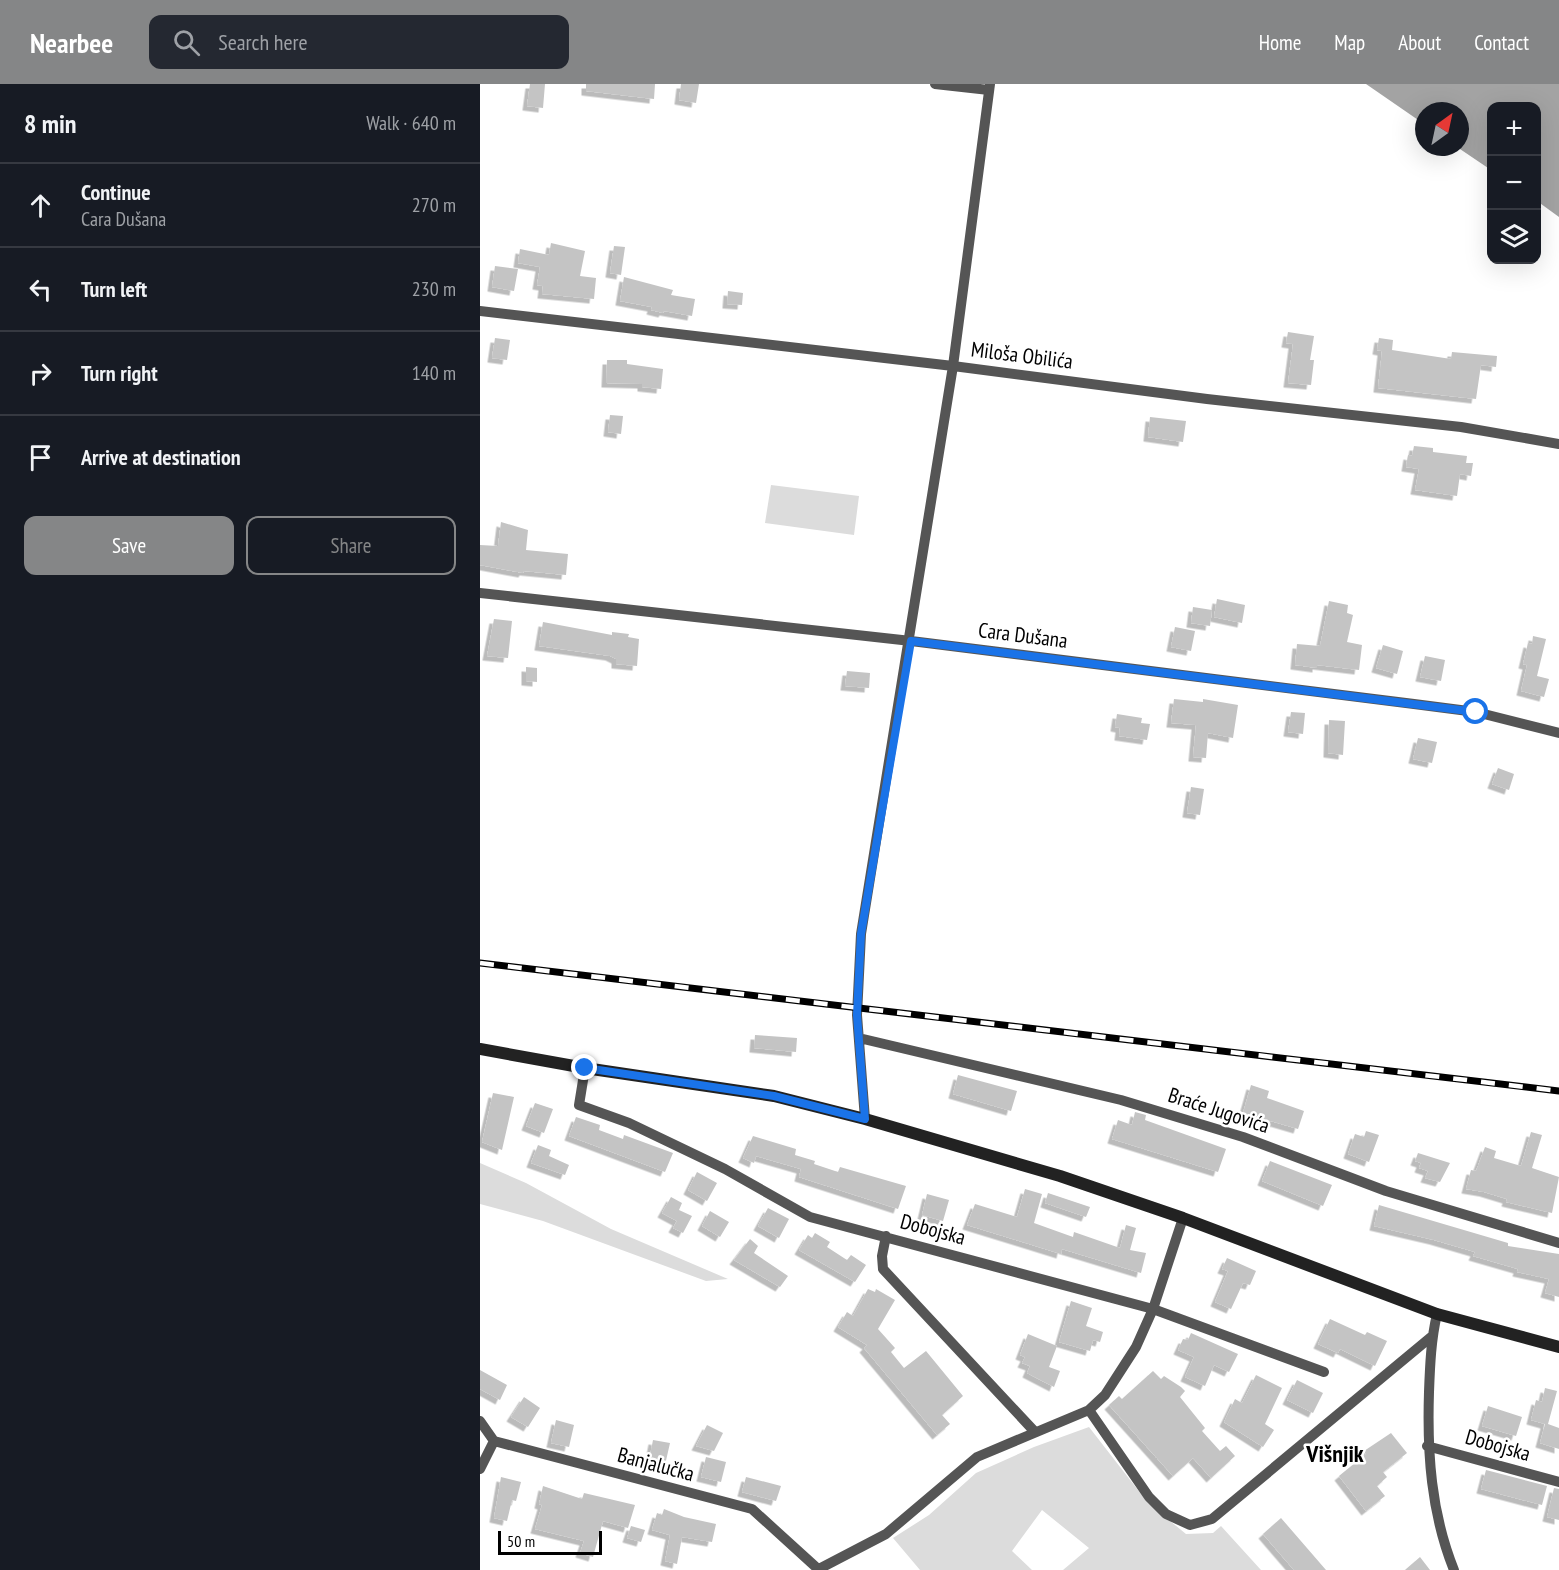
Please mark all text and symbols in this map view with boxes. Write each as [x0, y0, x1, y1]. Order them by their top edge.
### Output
search box [149, 15, 569, 69]
text: Nearbee [30, 24, 113, 61]
icon: search [170, 26, 203, 59]
text: Search here [218, 28, 308, 56]
text: Home [1259, 29, 1301, 56]
text: Map [1334, 29, 1365, 56]
text: About [1398, 29, 1441, 56]
text: Contact [1474, 29, 1529, 56]
north arrow [1415, 102, 1469, 156]
map controls [1487, 102, 1541, 264]
button: + [1487, 102, 1541, 156]
text: 8 min [24, 107, 77, 140]
text: Walk · 640 m [366, 110, 456, 136]
button: − [1487, 156, 1541, 210]
text: Continue [81, 178, 151, 206]
icon: ahead [24, 189, 57, 222]
text: 270 m [412, 192, 456, 218]
text: Cara Dušana [81, 206, 166, 232]
button: layers [1487, 210, 1541, 264]
icon: left [24, 273, 57, 306]
text: Turn left [81, 275, 147, 303]
text: 230 m [412, 276, 456, 302]
street label: Miloša Obilića [970, 335, 1074, 375]
icon: right [24, 357, 57, 390]
text: Turn right [81, 359, 158, 387]
text: 140 m [412, 360, 456, 386]
icon: arrive [24, 441, 57, 474]
text: Arrive at destination [81, 443, 241, 471]
button: Save [24, 516, 234, 575]
button: Share [246, 516, 456, 575]
street label: Cara Dušana [977, 616, 1069, 654]
route start [1462, 698, 1488, 724]
route end [571, 1054, 597, 1080]
street label: Braće Jugovića [1165, 1081, 1273, 1139]
street label: Dobojska [897, 1207, 969, 1251]
street label: Dobojska [1462, 1423, 1534, 1467]
district label: Višnjik [1305, 1438, 1364, 1469]
street label: Banjalučka [615, 1441, 697, 1487]
scale bar [498, 1528, 602, 1556]
text: 50 m [507, 1531, 535, 1551]

